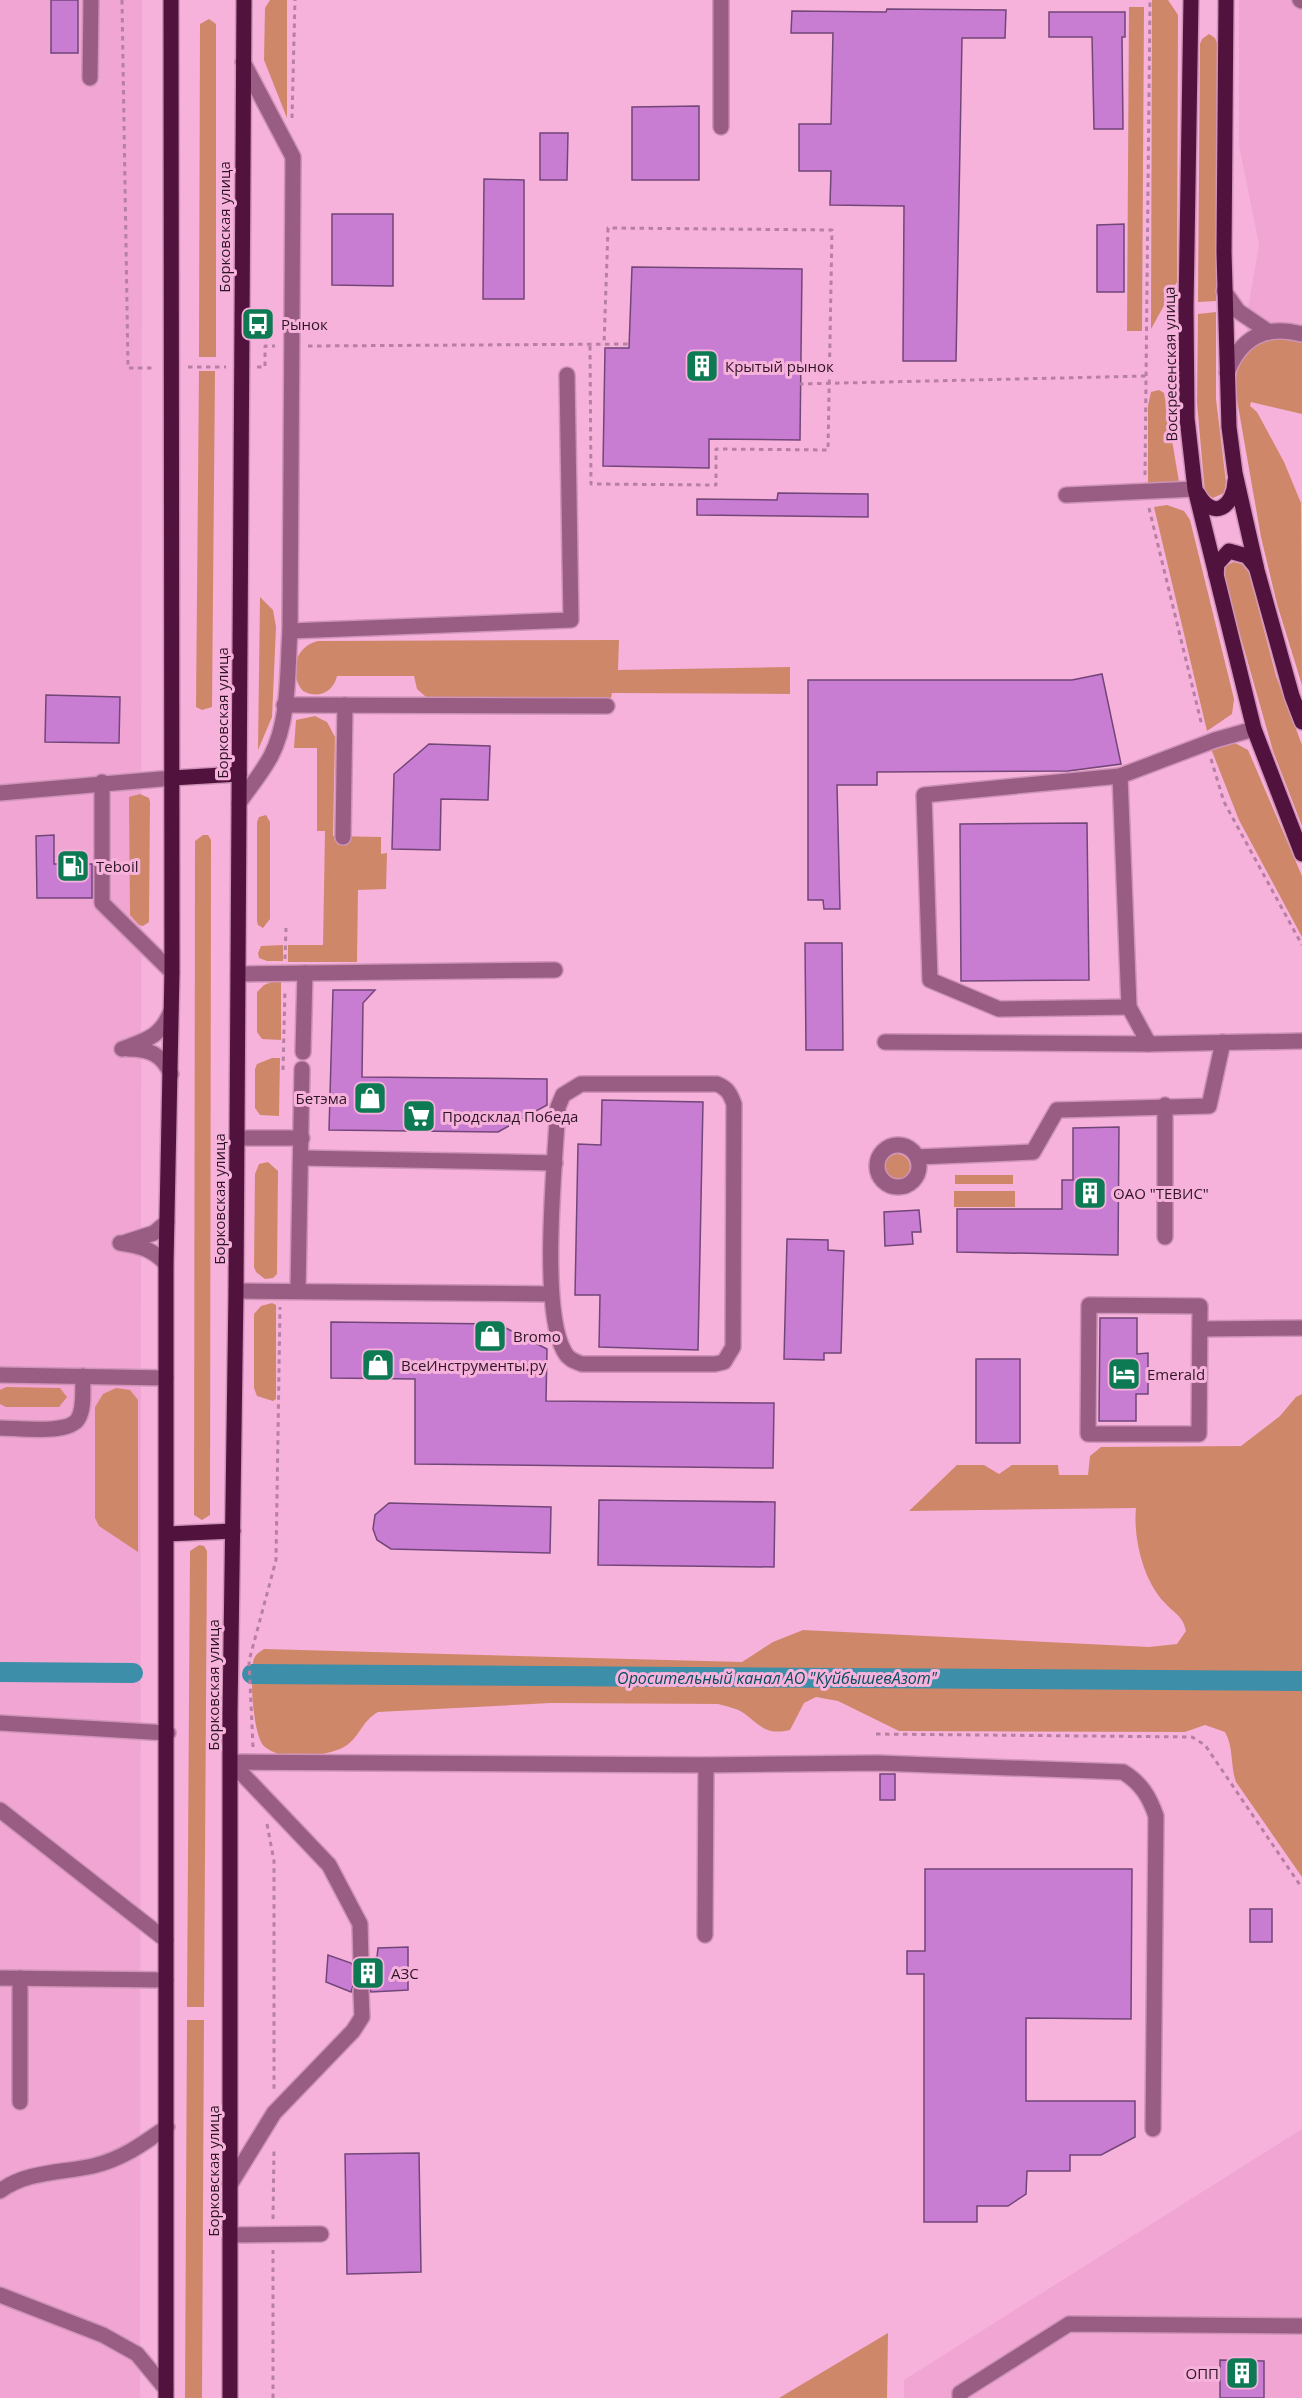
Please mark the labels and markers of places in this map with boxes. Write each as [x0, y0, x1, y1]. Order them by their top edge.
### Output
bus stop icon: Рынок [240, 306, 276, 342]
place label: Рынок [281, 314, 328, 334]
building icon: Крытый рынок [684, 348, 720, 384]
place label: Крытый рынок [725, 356, 834, 376]
fuel station icon: Teboil [55, 848, 91, 884]
place label: Teboil [96, 856, 138, 876]
shop icon: Бетэма [352, 1080, 388, 1116]
place label: Бетэма [296, 1088, 347, 1108]
supermarket icon: Продсклад Победа [401, 1098, 437, 1134]
place label: Продсклад Победа [442, 1106, 578, 1126]
building icon: ОАО "ТЕВИС" [1072, 1175, 1108, 1211]
place label: ОАО "ТЕВИС" [1113, 1183, 1209, 1203]
shop icon: Bromo [472, 1318, 508, 1354]
place label: Bromo [513, 1326, 561, 1346]
shop icon: ВсеИнструменты.ру [360, 1347, 396, 1383]
place label: ВсеИнструменты.ру [401, 1355, 547, 1375]
hotel icon: Emerald [1106, 1356, 1142, 1392]
place label: Emerald [1147, 1364, 1205, 1384]
building icon: АЗС [350, 1955, 386, 1991]
place label: АЗС [391, 1963, 419, 1983]
building icon: ОПП [1224, 2355, 1260, 2391]
place label: ОПП [1185, 2363, 1219, 2383]

